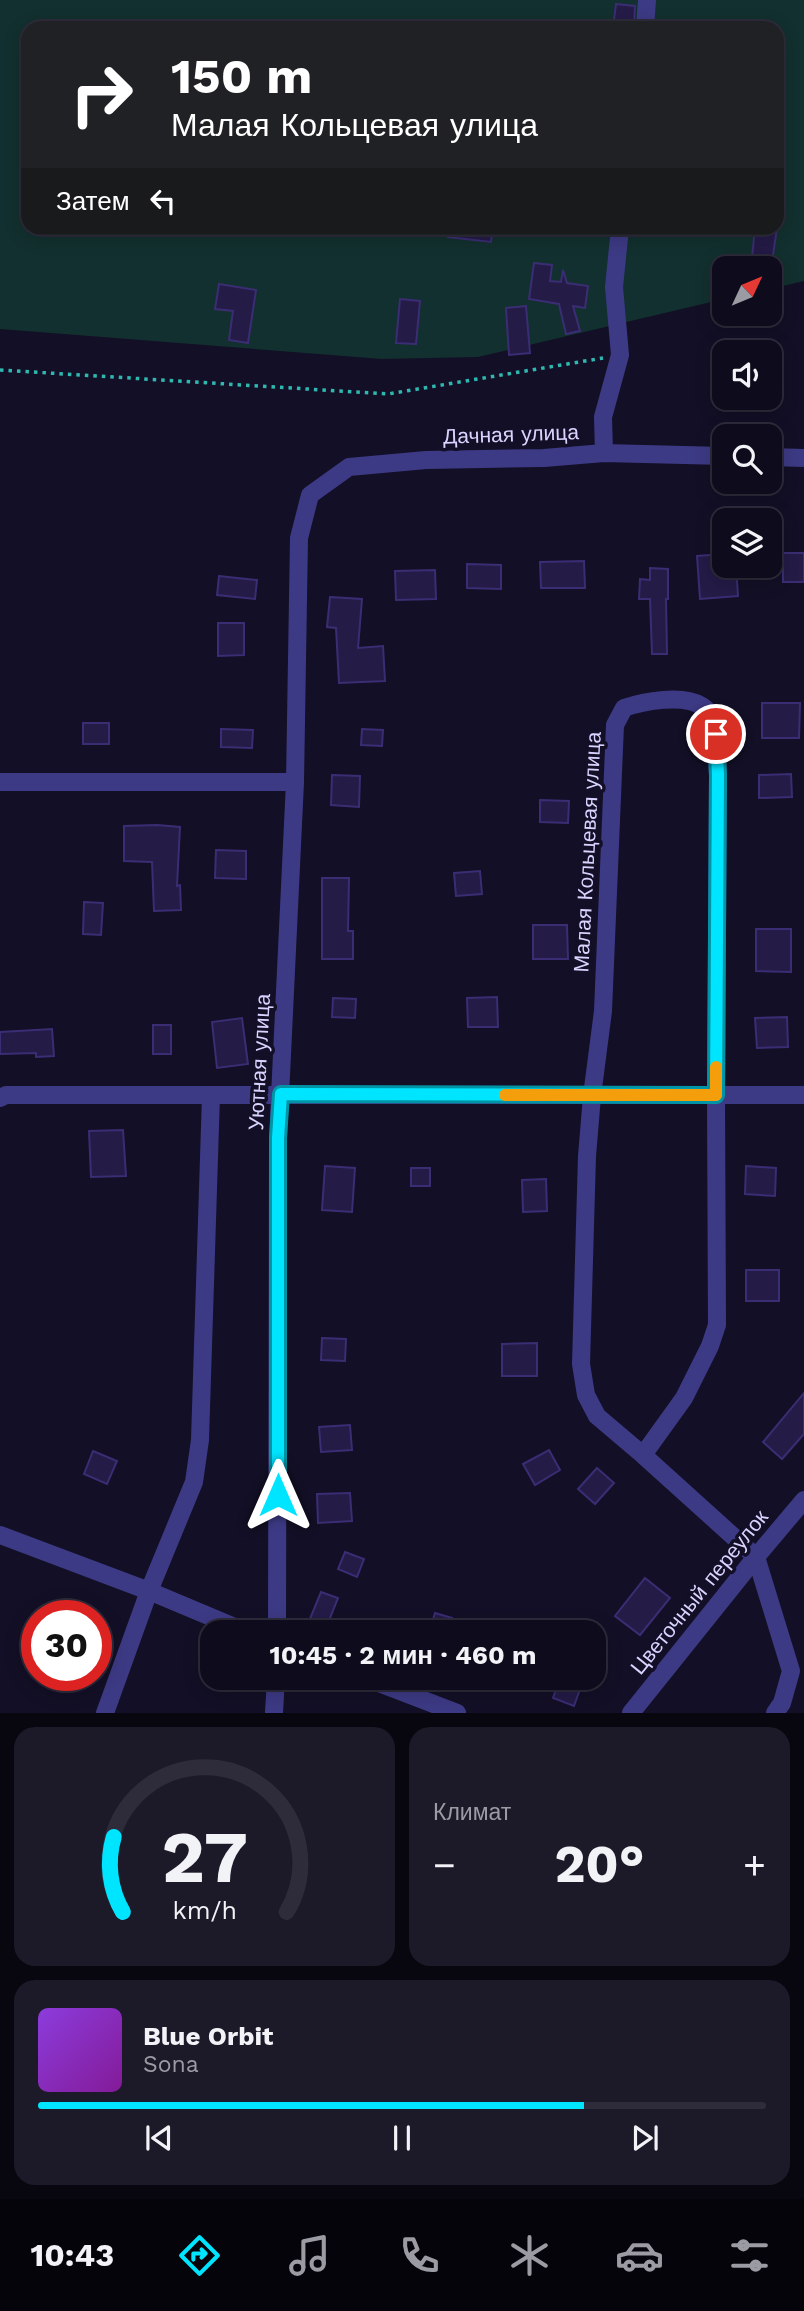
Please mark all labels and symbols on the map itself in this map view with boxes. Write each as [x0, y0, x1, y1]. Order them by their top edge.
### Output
north arrow [712, 256, 782, 326]
street label: Дачная улица [443, 419, 580, 449]
pin [686, 704, 746, 764]
street label: Малая Кольцевая улица [568, 731, 606, 973]
street label: Уютная улица [243, 993, 275, 1131]
position arrow [241, 1458, 315, 1532]
street label: Цветочный переулок [625, 1504, 773, 1679]
speed limit sign: 30 [21, 1600, 112, 1691]

